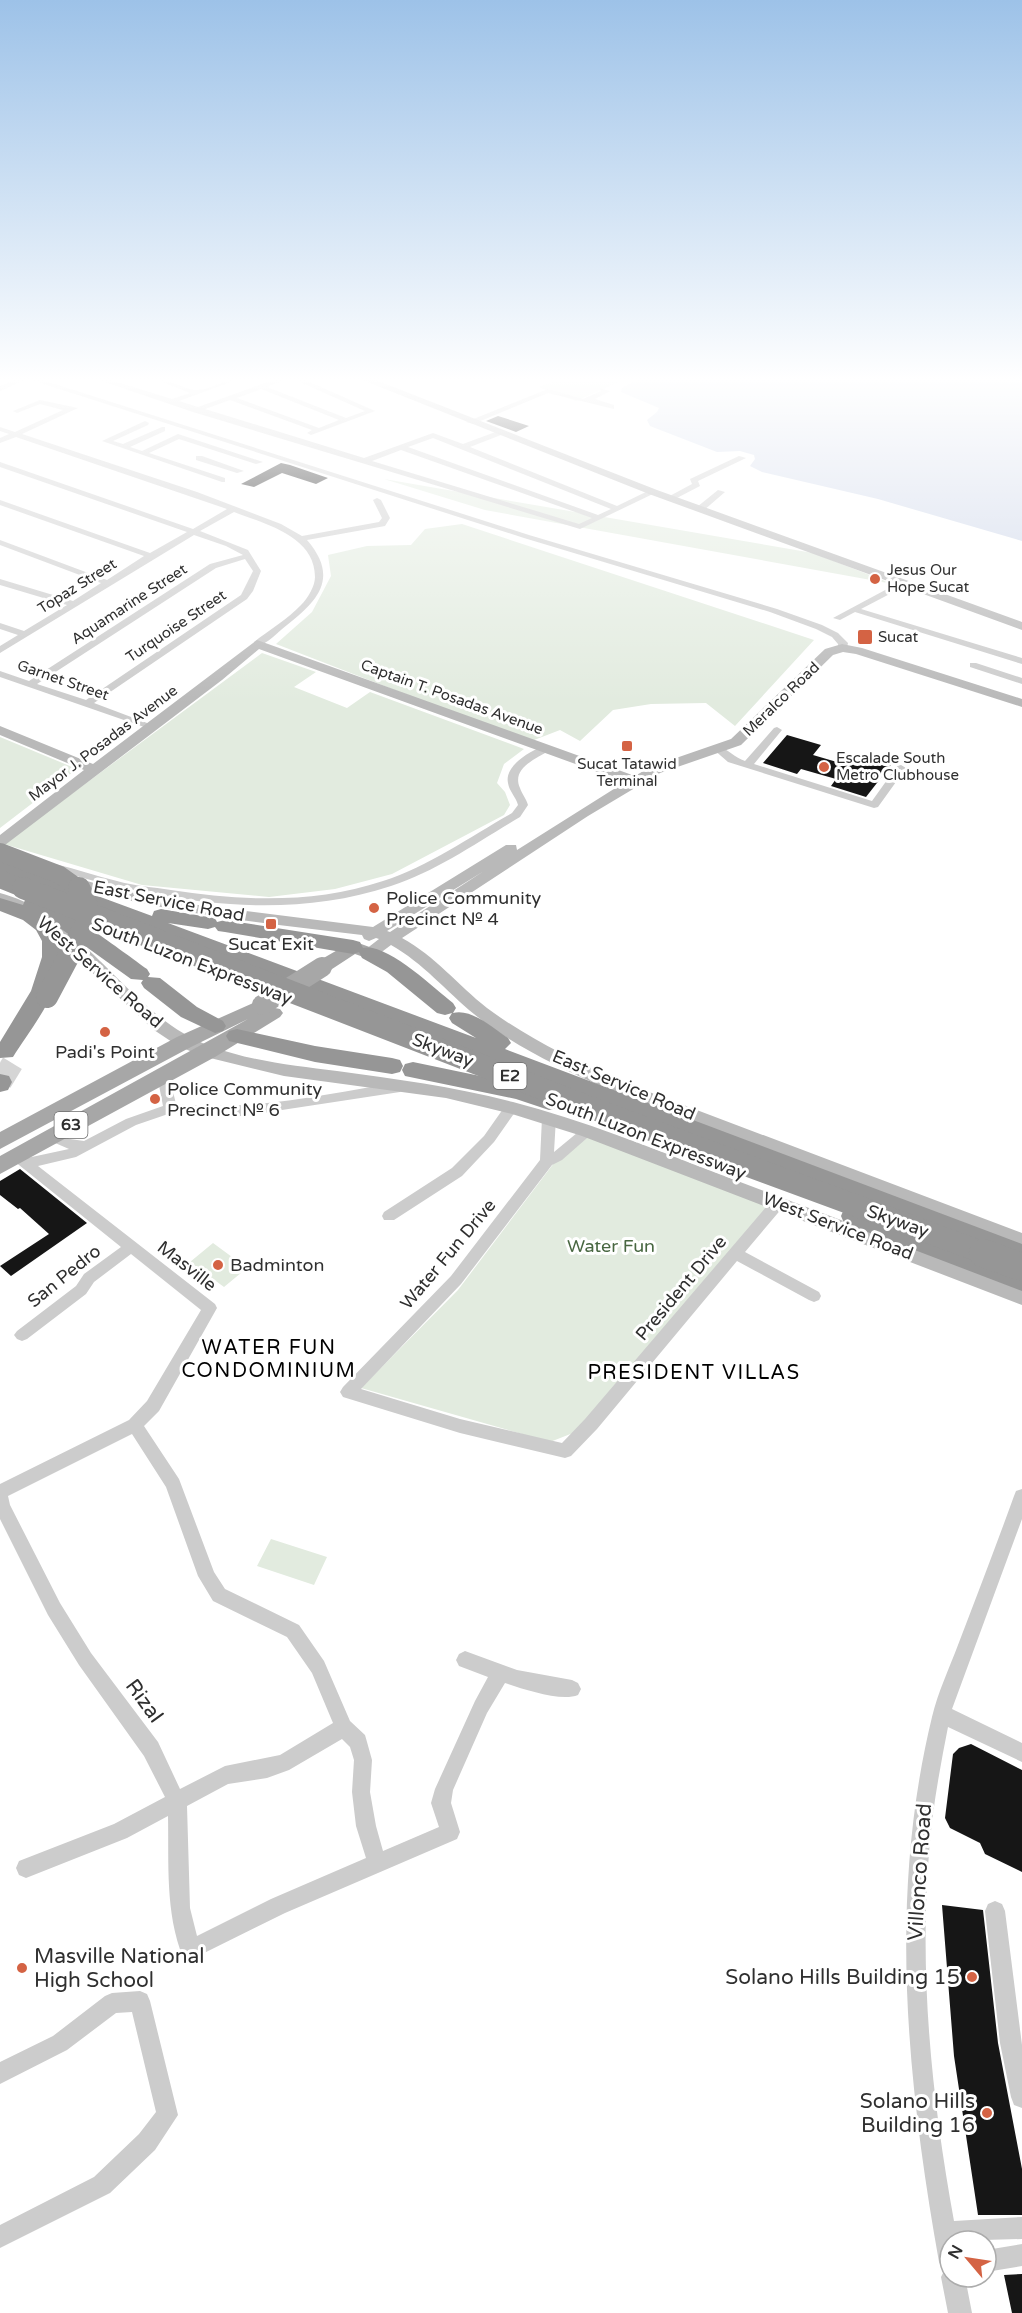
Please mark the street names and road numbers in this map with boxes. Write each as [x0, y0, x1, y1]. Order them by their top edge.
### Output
street label: Topaz Street [34, 555, 120, 617]
street label: Aquamarine Street [68, 560, 190, 648]
street label: Turquoise Street [123, 586, 230, 666]
street label: Garnet Street [15, 656, 111, 704]
street label: Captain T. Posadas Avenue [358, 656, 546, 738]
street label: Meralco Road [739, 658, 823, 740]
street label: Mayor J. Posadas Avenue [25, 681, 181, 805]
street label: East Service Road [92, 876, 246, 926]
street label: West Service Road [33, 911, 167, 1033]
street label: South Luzon Expressway [89, 913, 296, 1010]
street label: Skyway [409, 1028, 477, 1072]
street label: East Service Road [549, 1045, 699, 1125]
road number: E2 [494, 1063, 526, 1089]
street label: South Luzon Expressway [543, 1088, 750, 1185]
road number: 63 [54, 1112, 88, 1138]
street label: West Service Road [760, 1187, 916, 1265]
street label: Water Fun Drive [395, 1194, 501, 1314]
street label: Skyway [864, 1200, 932, 1242]
street label: President Drive [631, 1231, 731, 1345]
street label: Masville [153, 1236, 221, 1296]
street label: San Pedro [23, 1240, 105, 1312]
street label: Rizal [120, 1674, 168, 1728]
street label: Villonco Road [903, 1802, 937, 1942]

